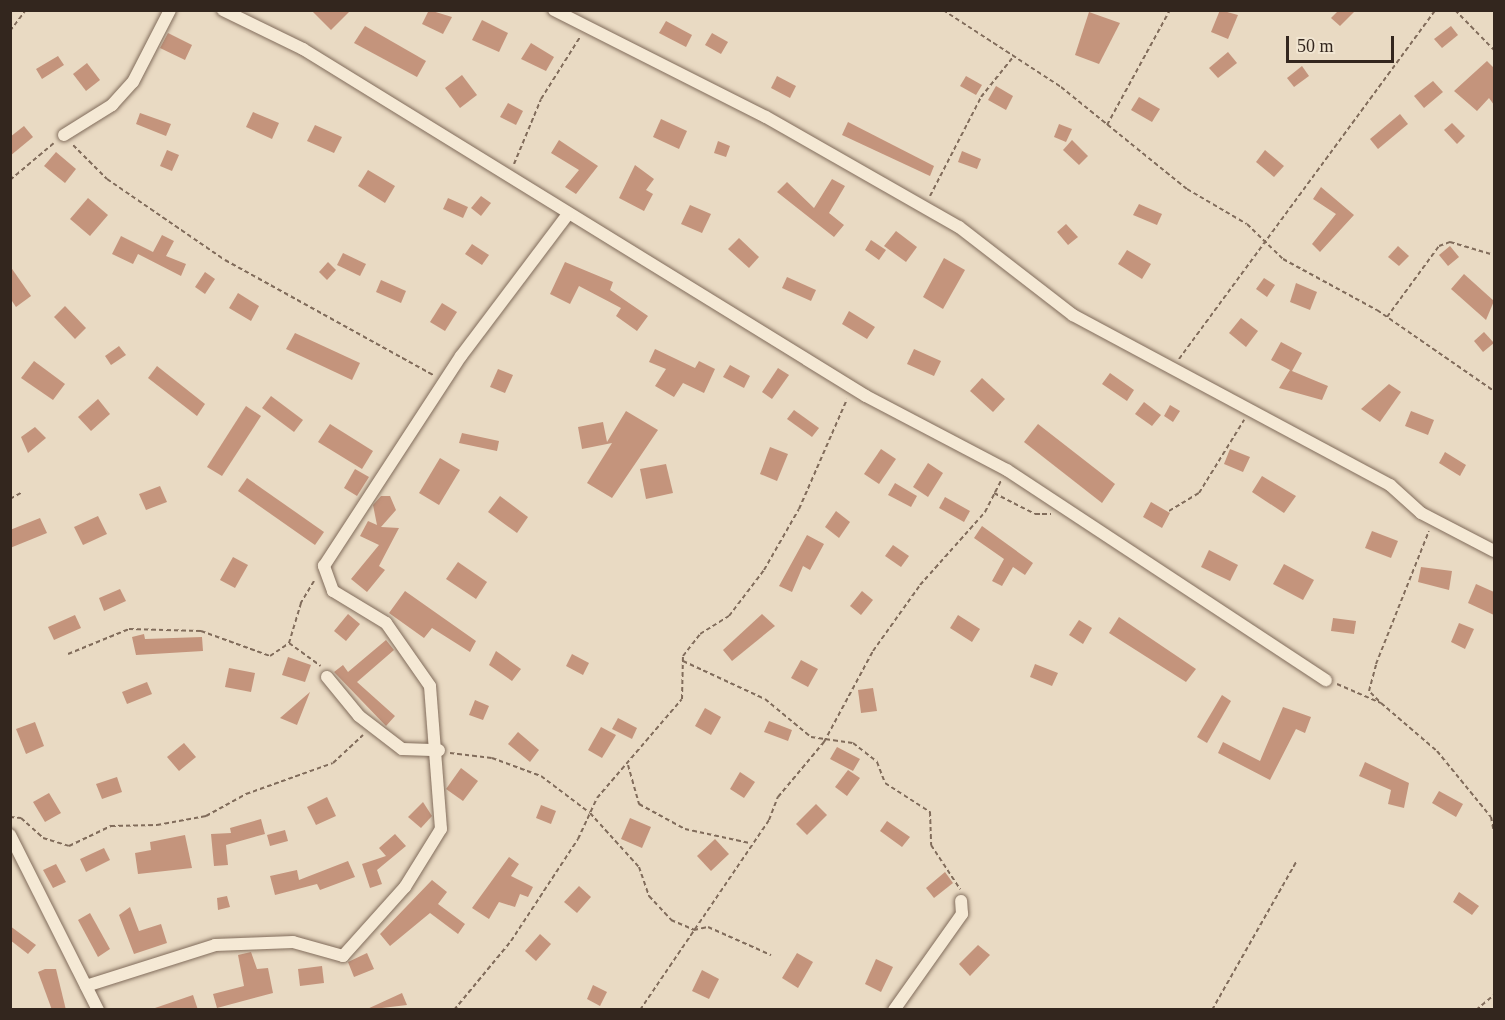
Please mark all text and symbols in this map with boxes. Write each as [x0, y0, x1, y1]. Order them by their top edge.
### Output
scale bar [1289, 24, 1397, 62]
text: 50 m [1297, 36, 1334, 56]

